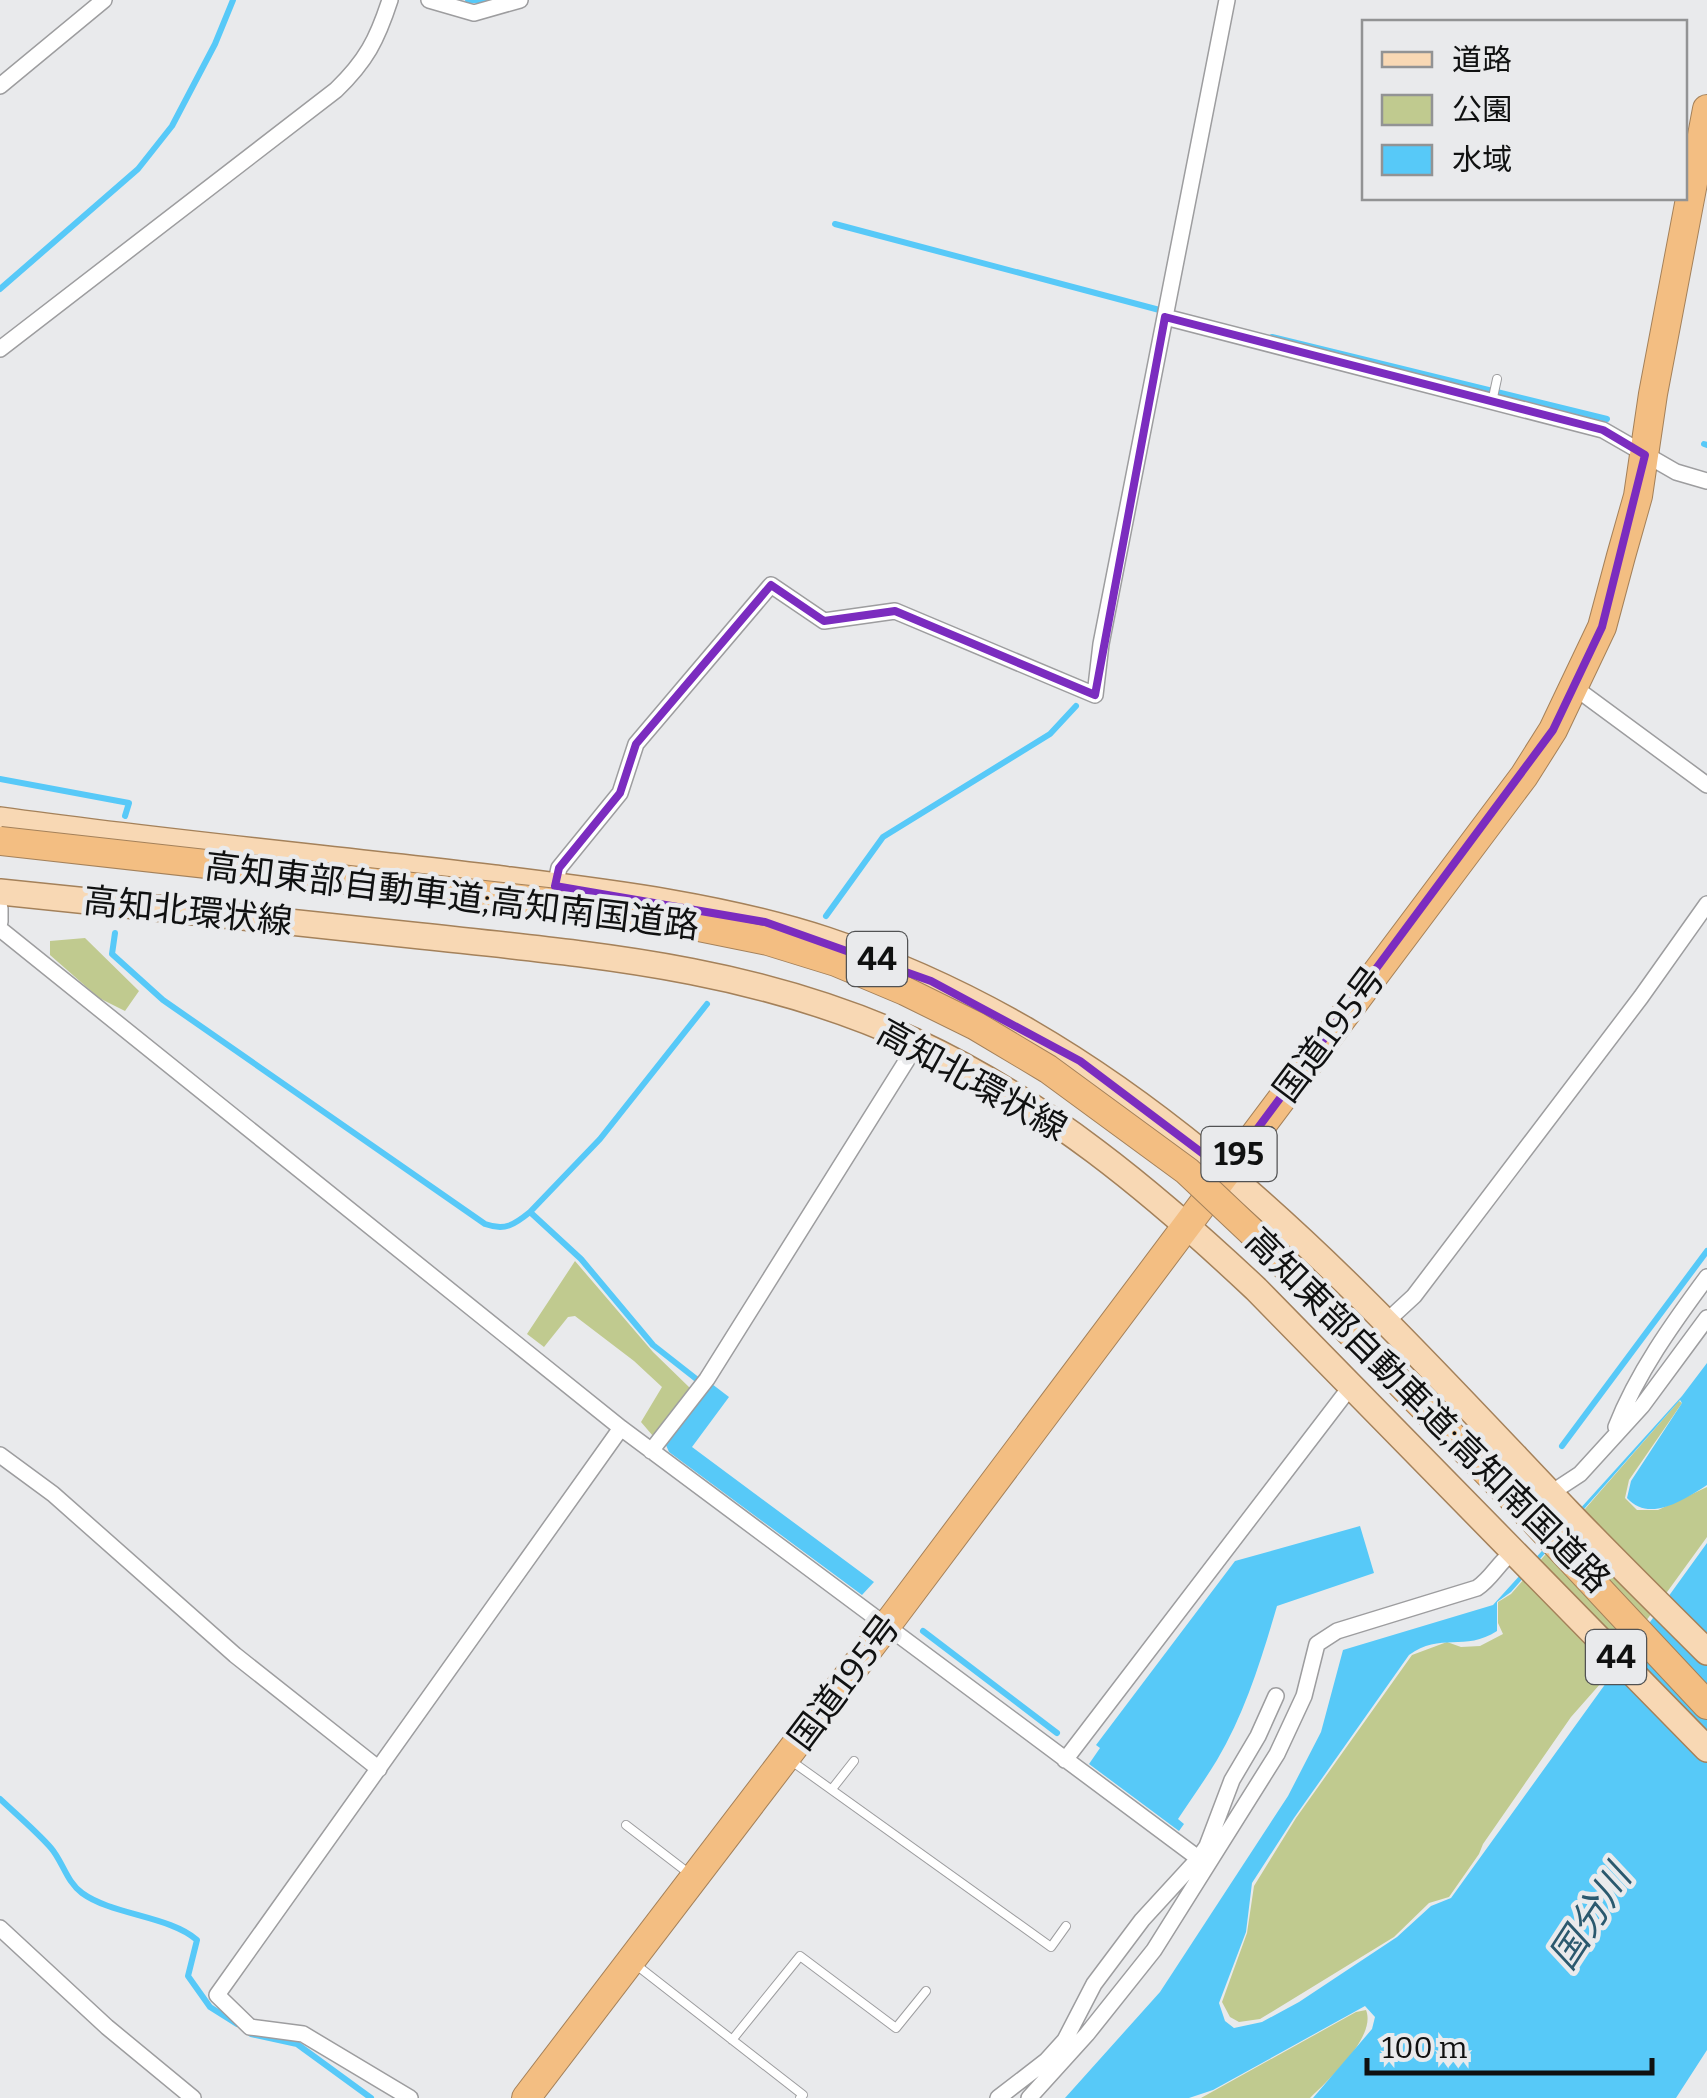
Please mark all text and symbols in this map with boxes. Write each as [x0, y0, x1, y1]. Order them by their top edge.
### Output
legend [1362, 20, 1687, 200]
text: 道路 [1452, 42, 1512, 78]
text: 公園 [1452, 92, 1512, 128]
text: 水域 [1452, 142, 1512, 178]
street label: 高知東部自動車道;高知南国道路 [202, 845, 702, 947]
street label: 高知北環状線 [81, 879, 295, 943]
road number: 44 [847, 932, 907, 986]
street label: 国道195号 [1265, 958, 1393, 1110]
street label: 高知北環状線 [870, 1011, 1074, 1149]
road number: 195 [1202, 1127, 1276, 1181]
street label: 高知東部自動車道;高知南国道路 [1237, 1219, 1619, 1601]
street label: 国道195号 [780, 1606, 908, 1758]
road number: 44 [1586, 1630, 1646, 1684]
water label: 国分川 [1540, 1853, 1643, 1977]
scale bar [1367, 2013, 1652, 2075]
text: 100 m [1382, 2030, 1468, 2066]

